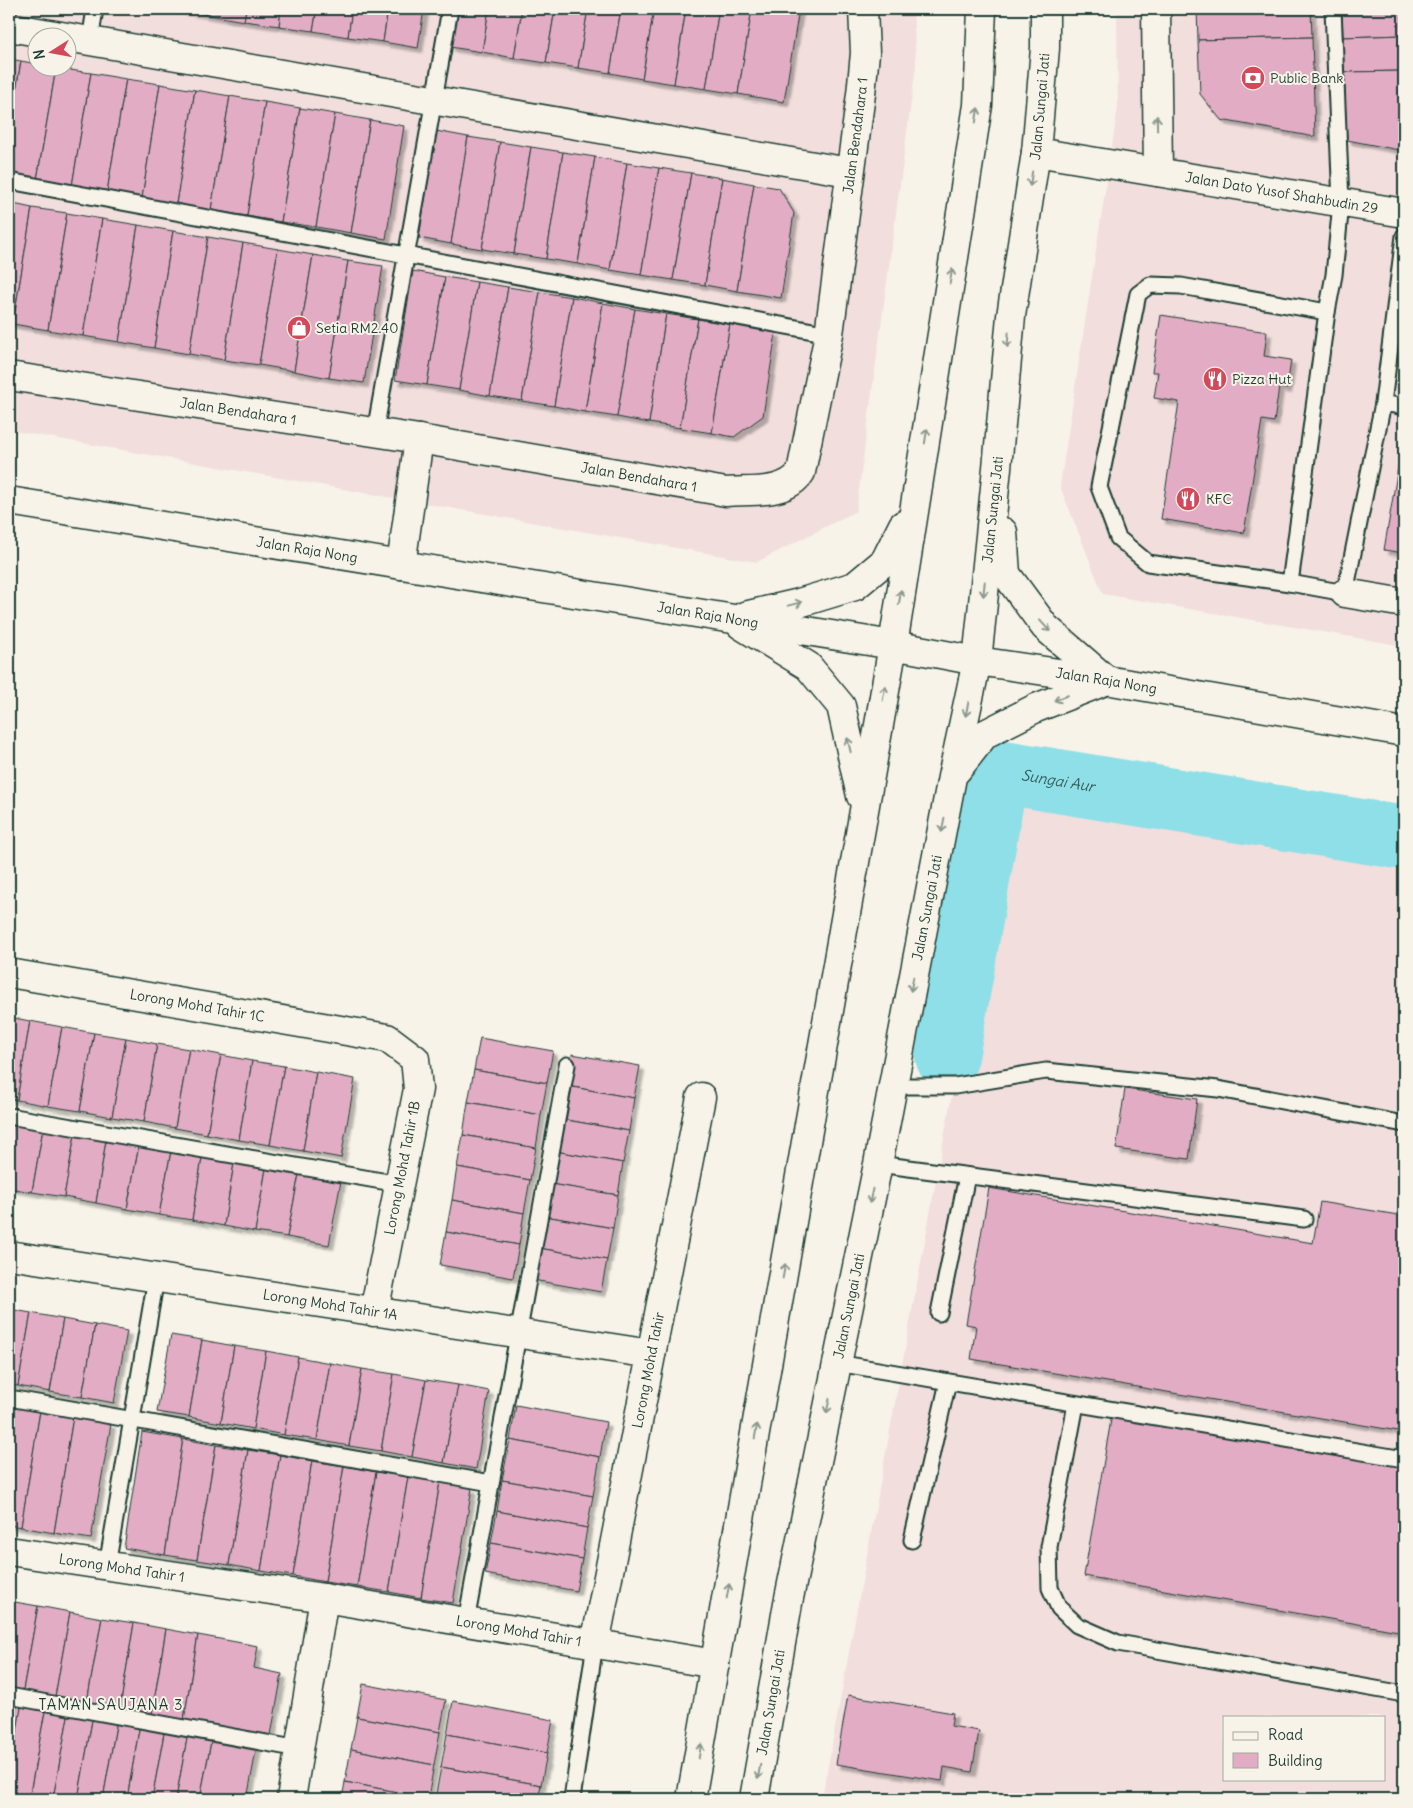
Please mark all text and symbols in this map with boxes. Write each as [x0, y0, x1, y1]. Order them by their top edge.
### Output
north arrow [28, 28, 78, 78]
text: N [29, 48, 49, 61]
street label: Jalan Sungai Jati [1026, 52, 1054, 161]
bank icon: Public Bank [1240, 65, 1266, 91]
place label: Public Bank [1270, 69, 1343, 87]
street label: Jalan Bendahara 1 [839, 77, 872, 195]
one-way arrow [972, 108, 982, 124]
one-way arrow [1152, 116, 1162, 132]
street label: Jalan Dato Yusof Shahbudin 29 [1184, 168, 1379, 218]
one-way arrow [1026, 171, 1036, 187]
one-way arrow [947, 268, 957, 284]
shop icon: Setia RM2.40 [286, 315, 312, 341]
place label: Setia RM2.40 [316, 319, 398, 337]
one-way arrow [1004, 332, 1013, 348]
restaurant icon: Pizza Hut [1202, 366, 1228, 392]
place label: Pizza Hut [1232, 370, 1291, 388]
street label: Jalan Bendahara 1 [179, 393, 298, 429]
one-way arrow [921, 429, 931, 445]
street label: Jalan Sungai Jati [978, 455, 1007, 564]
street label: Jalan Bendahara 1 [580, 458, 698, 496]
restaurant icon: KFC [1175, 486, 1201, 512]
place label: KFC [1206, 490, 1232, 508]
street label: Jalan Raja Nong [255, 532, 359, 567]
one-way arrow [980, 581, 989, 597]
one-way arrow [896, 589, 906, 605]
street label: Jalan Raja Nong [656, 598, 760, 632]
one-way arrow [787, 599, 803, 608]
one-way arrow [1039, 620, 1051, 633]
street label: Jalan Raja Nong [1054, 664, 1158, 698]
one-way arrow [880, 685, 890, 701]
one-way arrow [1054, 694, 1069, 703]
one-way arrow [962, 701, 971, 717]
one-way arrow [844, 738, 854, 754]
water label: Sungai Aur [1020, 765, 1098, 796]
one-way arrow [938, 817, 947, 833]
street label: Jalan Sungai Jati [908, 853, 946, 962]
one-way arrow [907, 976, 916, 992]
street label: Lorong Mohd Tahir 1C [129, 985, 266, 1026]
street label: Lorong Mohd Tahir 1B [380, 1099, 424, 1237]
one-way arrow [866, 1187, 876, 1203]
street label: Jalan Sungai Jati [829, 1252, 868, 1360]
one-way arrow [779, 1263, 789, 1279]
street label: Lorong Mohd Tahir 1A [262, 1285, 399, 1324]
street label: Lorong Mohd Tahir [628, 1310, 668, 1430]
one-way arrow [823, 1398, 832, 1414]
one-way arrow [751, 1423, 761, 1439]
street label: Lorong Mohd Tahir 1 [58, 1550, 186, 1586]
one-way arrow [723, 1584, 733, 1600]
street label: Lorong Mohd Tahir 1 [455, 1611, 583, 1650]
street label: Jalan Sungai Jati [753, 1648, 789, 1757]
district label: TAMAN SAUJANA 3 [38, 1695, 184, 1714]
legend [1223, 1716, 1386, 1780]
text: Road [1268, 1725, 1303, 1744]
one-way arrow [695, 1744, 705, 1760]
text: Building [1268, 1751, 1323, 1770]
one-way arrow [753, 1763, 763, 1779]

